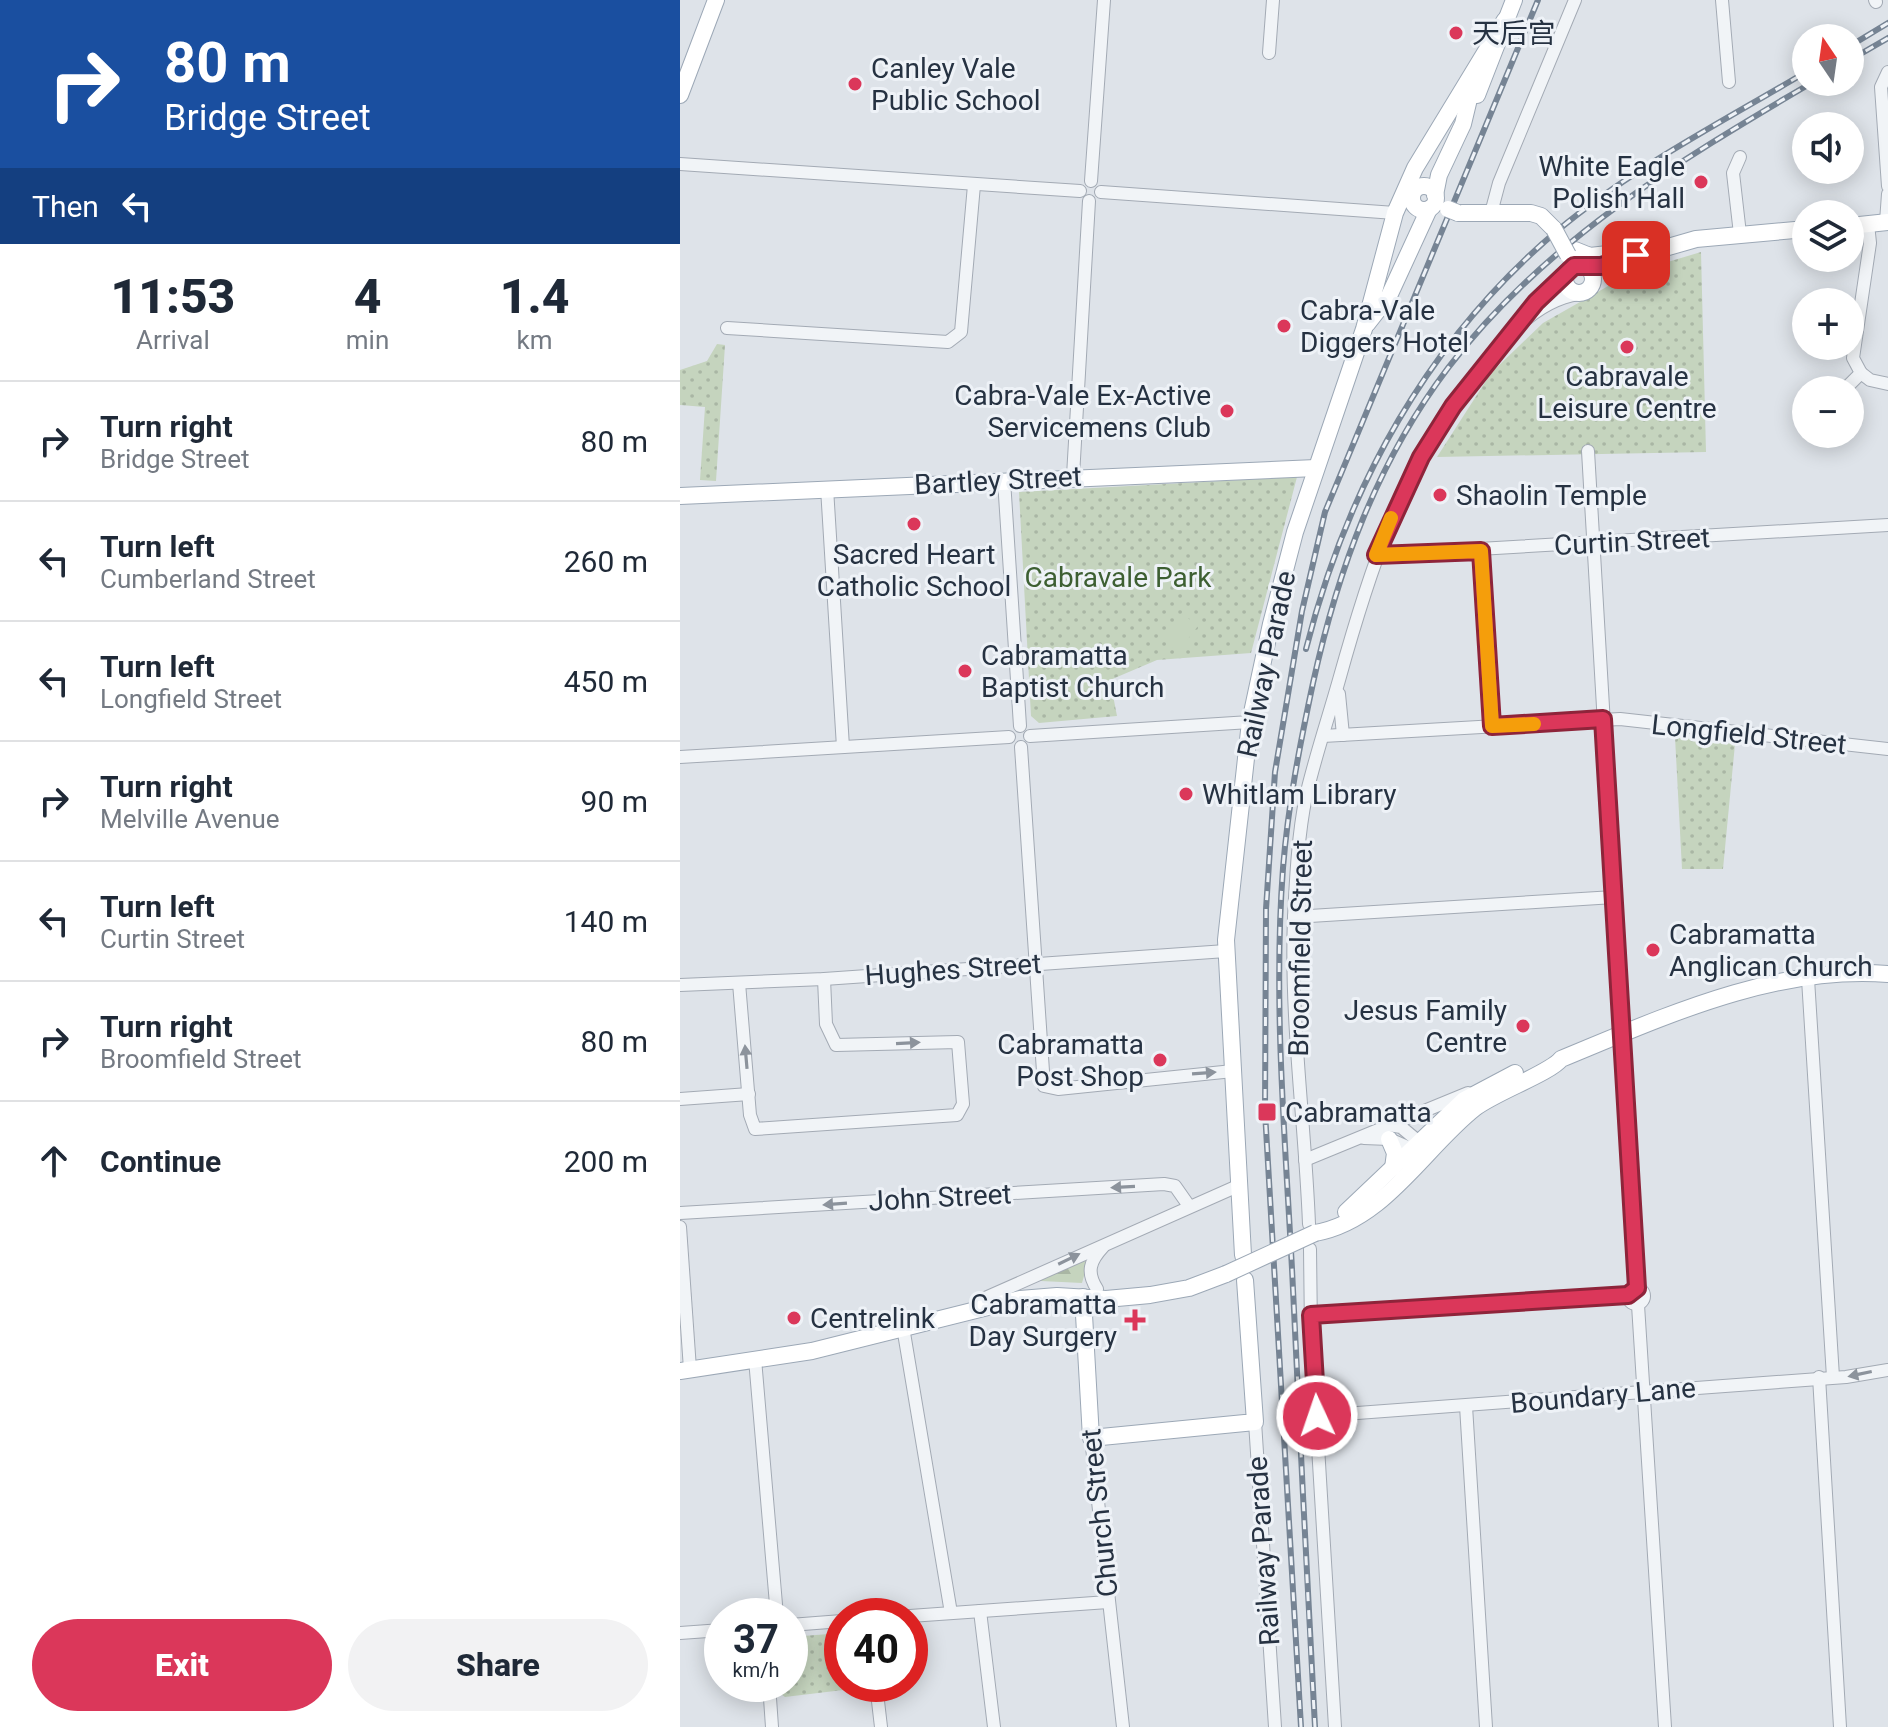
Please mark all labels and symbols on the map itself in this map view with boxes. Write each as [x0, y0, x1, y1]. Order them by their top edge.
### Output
place label: 天后宫 [1472, 17, 1556, 50]
marker: 天后宫 [1447, 24, 1465, 42]
north arrow [1792, 24, 1864, 96]
place label: Canley Vale Public School [871, 52, 1041, 117]
marker: Canley Vale Public School [846, 75, 864, 93]
place label: White Eagle Polish Hall [1538, 150, 1685, 215]
marker: White Eagle Polish Hall [1692, 173, 1710, 191]
pin [1602, 221, 1670, 289]
place label: Cabra-Vale Diggers Hotel [1300, 294, 1469, 359]
marker: Cabra-Vale Diggers Hotel [1275, 317, 1293, 335]
marker: Cabravale Leisure Centre [1618, 338, 1636, 356]
place label: Cabravale Leisure Centre [1537, 360, 1717, 425]
place label: Cabra-Vale Ex-Active Servicemens Club [954, 379, 1211, 444]
marker: Cabra-Vale Ex-Active Servicemens Club [1218, 402, 1236, 420]
street label: Bartley Street [913, 460, 1083, 501]
place label: Shaolin Temple [1456, 479, 1647, 512]
marker: Shaolin Temple [1431, 486, 1449, 504]
marker: Sacred Heart Catholic School [905, 515, 923, 533]
street label: Curtin Street [1553, 521, 1711, 562]
place label: Sacred Heart Catholic School [817, 538, 1011, 603]
park label: Cabravale Park [1025, 561, 1212, 594]
street label: Railway Parade [1231, 568, 1302, 760]
place label: Cabramatta Baptist Church [981, 639, 1164, 704]
marker: Cabramatta Baptist Church [956, 662, 974, 680]
street label: Longfield Street [1650, 708, 1848, 761]
place label: Whitlam Library [1202, 778, 1397, 811]
marker: Whitlam Library [1177, 785, 1195, 803]
street label: Broomfield Street [1282, 839, 1319, 1057]
place label: Cabramatta Anglican Church [1669, 918, 1873, 983]
marker: Cabramatta Anglican Church [1644, 941, 1662, 959]
street label: Hughes Street [864, 947, 1042, 992]
place label: Jesus Family Centre [1344, 994, 1507, 1059]
marker: Jesus Family Centre [1514, 1017, 1532, 1035]
place label: Cabramatta Post Shop [997, 1028, 1144, 1093]
one-way arrow [896, 1036, 921, 1049]
one-way arrow [740, 1044, 753, 1069]
marker: Cabramatta Post Shop [1151, 1051, 1169, 1069]
one-way arrow [1192, 1066, 1217, 1079]
place label: Cabramatta [1285, 1096, 1432, 1129]
marker: Cabramatta [1256, 1101, 1278, 1123]
street label: John Street [868, 1177, 1012, 1218]
one-way arrow [1110, 1180, 1135, 1193]
one-way arrow [822, 1198, 847, 1211]
one-way arrow [1058, 1252, 1081, 1266]
place label: Cabramatta Day Surgery [969, 1288, 1117, 1353]
place label: Centrelink [810, 1302, 936, 1335]
marker: Centrelink [785, 1309, 803, 1327]
marker: Cabramatta Day Surgery [1124, 1309, 1146, 1331]
one-way arrow [1848, 1368, 1873, 1381]
street label: Boundary Lane [1509, 1371, 1697, 1420]
position arrow [1275, 1374, 1359, 1458]
street label: Church Street [1074, 1427, 1125, 1599]
street label: Railway Parade [1240, 1455, 1287, 1647]
speed limit sign: 40 [824, 1598, 928, 1702]

